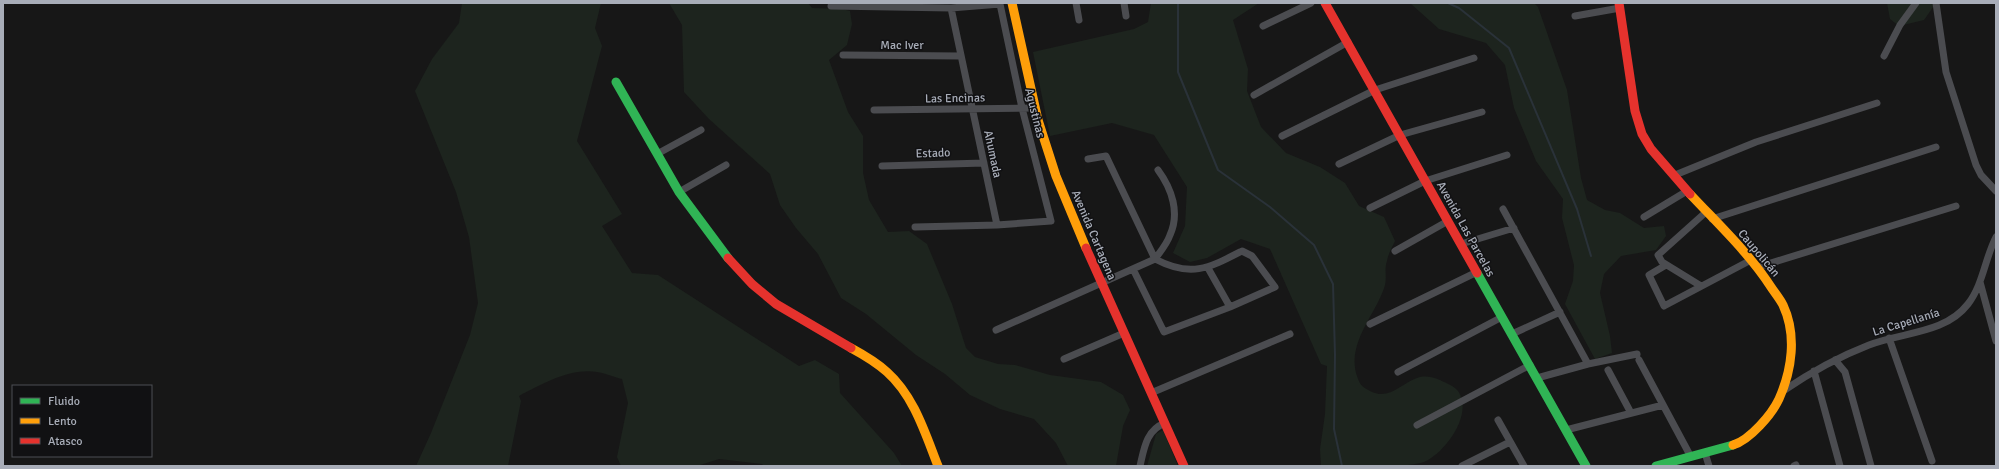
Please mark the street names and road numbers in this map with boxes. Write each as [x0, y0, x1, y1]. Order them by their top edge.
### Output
street label: Mac Iver [880, 38, 924, 53]
street label: Agustinas [1021, 87, 1048, 140]
street label: Las Encinas [925, 90, 985, 107]
street label: Ahumada [980, 129, 1005, 179]
street label: Estado [915, 145, 951, 162]
street label: Avenida Las Parcelas [1433, 179, 1498, 280]
street label: Avenida Cartagena [1068, 188, 1119, 283]
street label: Caupolicán [1734, 227, 1783, 280]
street label: La Capellanía [1871, 305, 1942, 340]

